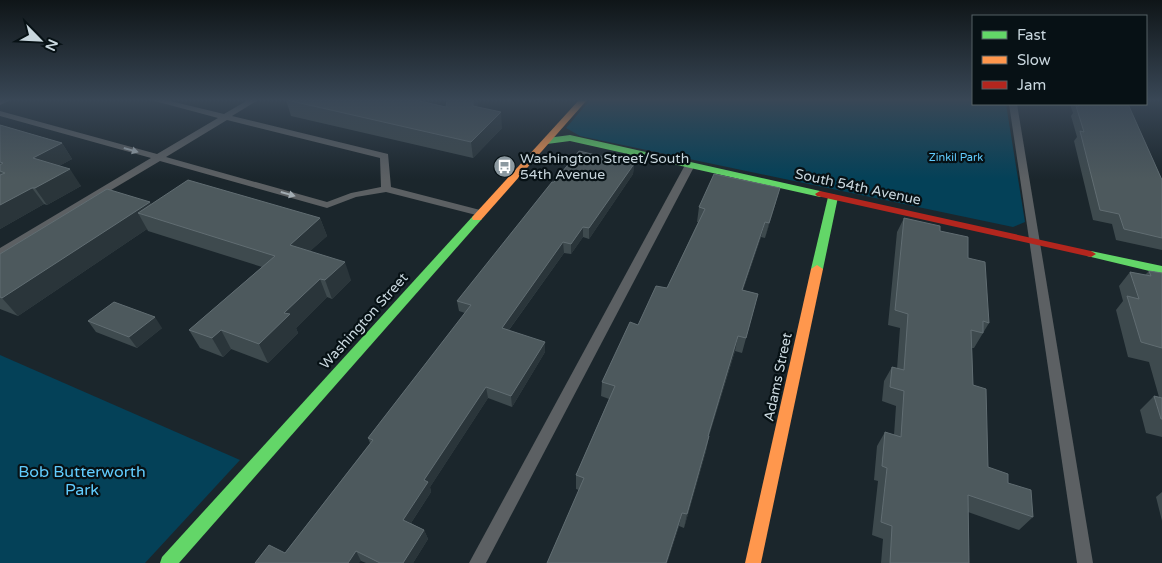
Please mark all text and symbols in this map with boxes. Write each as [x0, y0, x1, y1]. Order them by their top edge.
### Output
north arrow [15, 15, 65, 65]
legend [972, 15, 1147, 105]
text: Fast [1017, 26, 1047, 44]
text: N [41, 36, 61, 54]
text: Slow [1017, 51, 1051, 69]
text: Jam [1017, 76, 1046, 94]
one-way arrow [124, 146, 139, 154]
place label: Washington Street/South 54th Avenue [520, 150, 689, 183]
park label: Zinkil Park [929, 151, 983, 164]
bus stop icon: Washington Street/South 54th Avenue [492, 154, 516, 178]
street label: South 54th Avenue [793, 165, 923, 209]
one-way arrow [280, 190, 295, 198]
street label: Washington Street [316, 269, 412, 373]
street label: Adams Street [760, 330, 796, 423]
park label: Bob Butterworth Park [18, 462, 146, 500]

